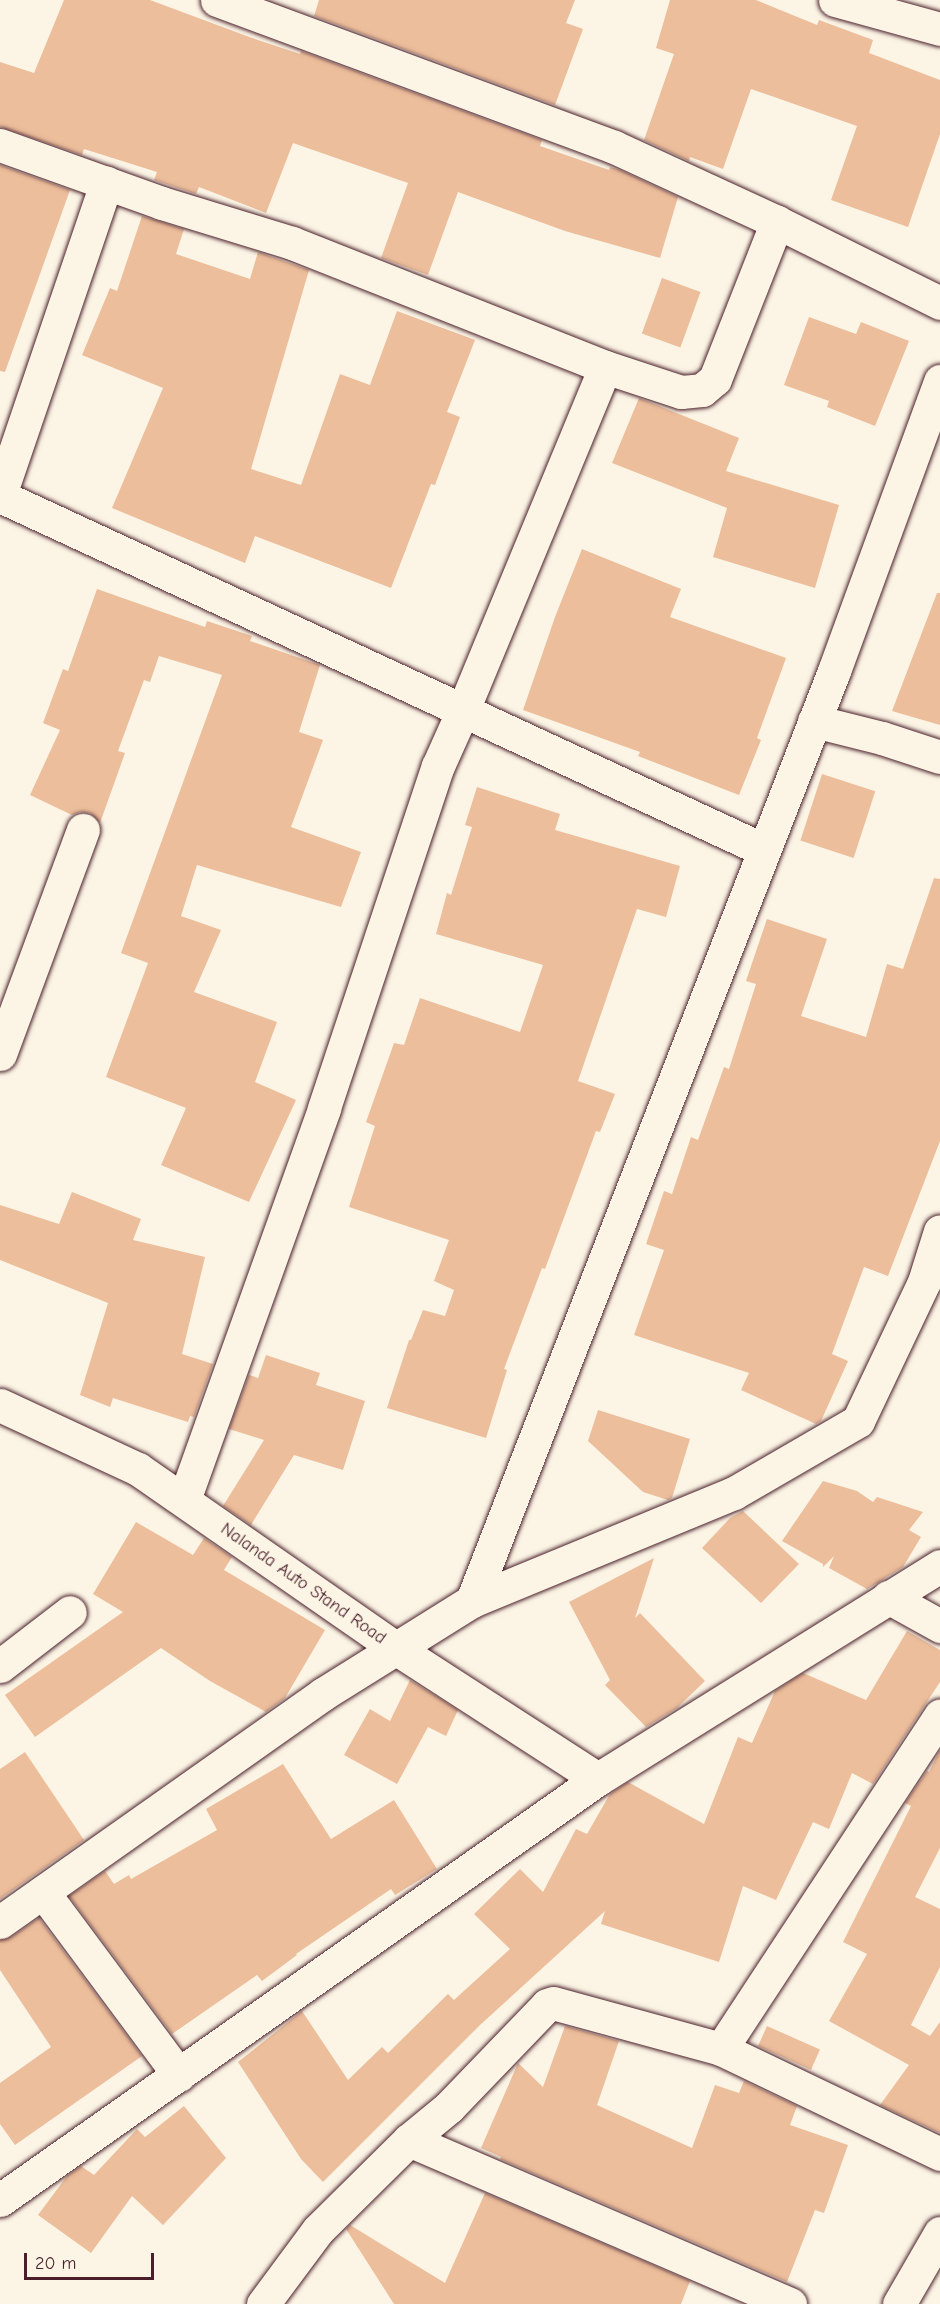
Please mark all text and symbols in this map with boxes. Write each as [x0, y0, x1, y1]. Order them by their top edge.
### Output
street label: Nalanda Auto Stand Road [216, 1519, 390, 1649]
scale bar [27, 2241, 158, 2279]
text: 20 m [35, 2253, 76, 2274]

